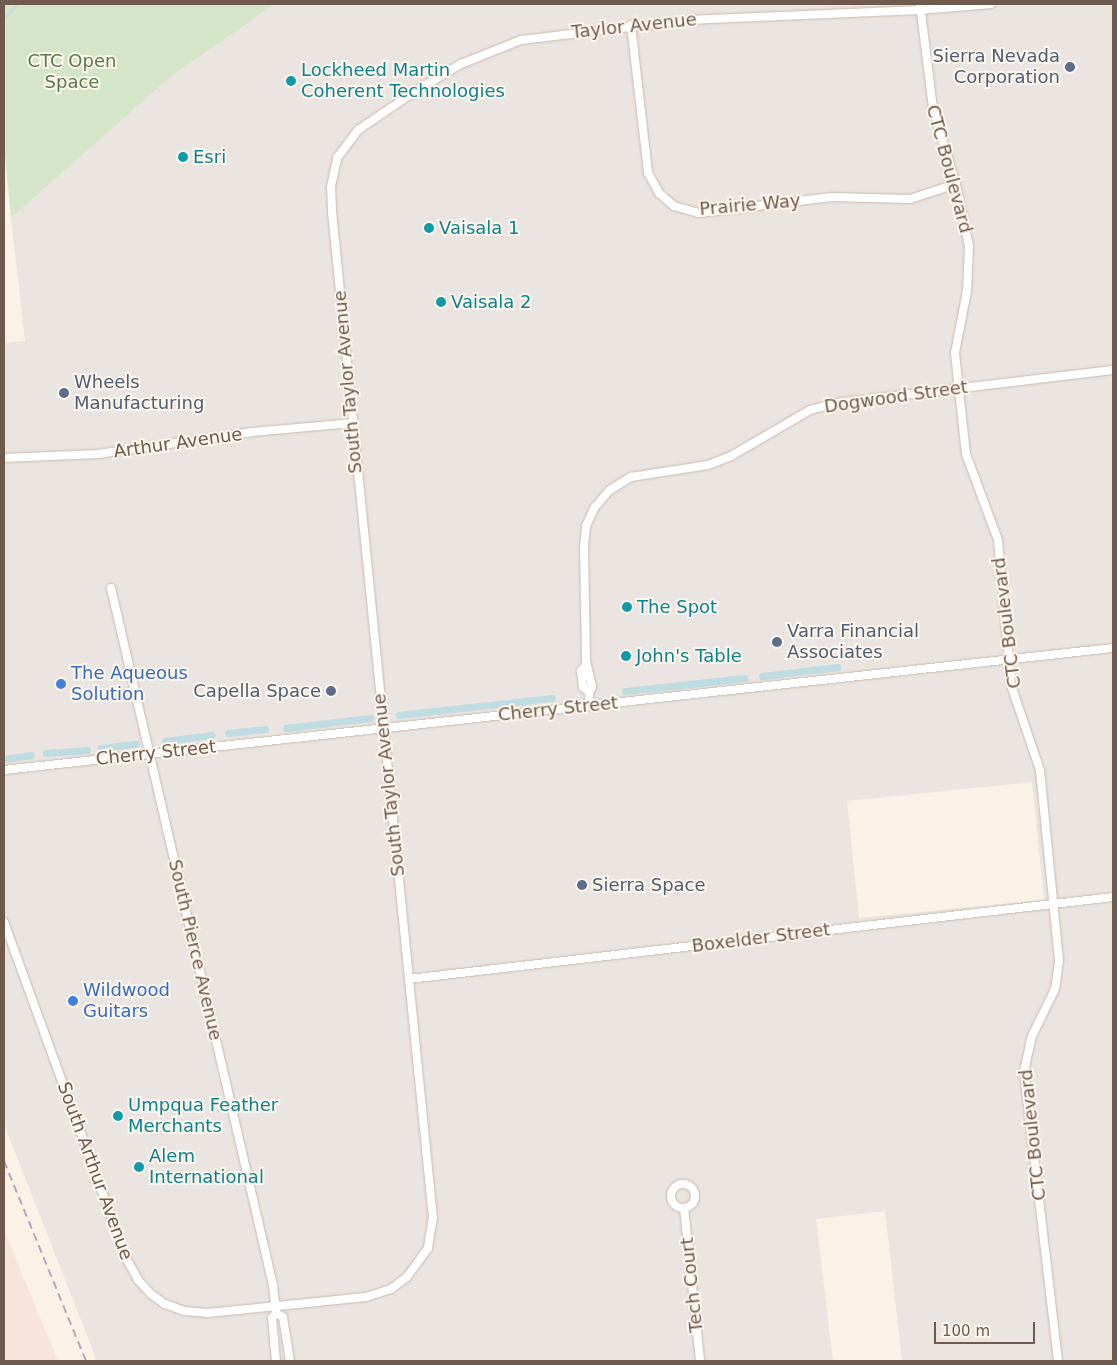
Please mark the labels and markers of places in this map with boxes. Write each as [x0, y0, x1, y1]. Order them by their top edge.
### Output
place label: Sierra Nevada Corporation [933, 46, 1060, 88]
place label: Lockheed Martin Coherent Technologies [301, 60, 505, 102]
marker: Sierra Nevada Corporation [1064, 61, 1076, 73]
marker: Lockheed Martin Coherent Technologies [285, 75, 297, 87]
place label: Esri [193, 146, 226, 168]
marker: Esri [177, 151, 189, 163]
place label: Vaisala 1 [439, 217, 520, 239]
marker: Vaisala 1 [423, 222, 435, 234]
place label: Vaisala 2 [451, 291, 532, 313]
marker: Vaisala 2 [435, 296, 447, 308]
place label: Wheels Manufacturing [74, 372, 204, 414]
marker: Wheels Manufacturing [58, 387, 70, 399]
place label: The Spot [637, 596, 717, 618]
marker: The Spot [621, 601, 633, 613]
place label: Varra Financial Associates [787, 621, 919, 664]
marker: Varra Financial Associates [771, 636, 783, 648]
place label: John's Table [636, 645, 742, 667]
marker: John's Table [620, 650, 632, 662]
place label: The Aqueous Solution [71, 663, 188, 706]
marker: The Aqueous Solution [55, 678, 67, 690]
place label: Capella Space [193, 680, 321, 702]
marker: Capella Space [325, 685, 337, 697]
place label: Sierra Space [592, 874, 706, 896]
marker: Sierra Space [576, 879, 588, 891]
place label: Wildwood Guitars [83, 980, 170, 1022]
marker: Wildwood Guitars [67, 995, 79, 1007]
place label: Umpqua Feather Merchants [128, 1095, 278, 1138]
marker: Umpqua Feather Merchants [112, 1110, 124, 1122]
place label: Alem International [149, 1146, 264, 1188]
marker: Alem International [133, 1161, 145, 1173]

